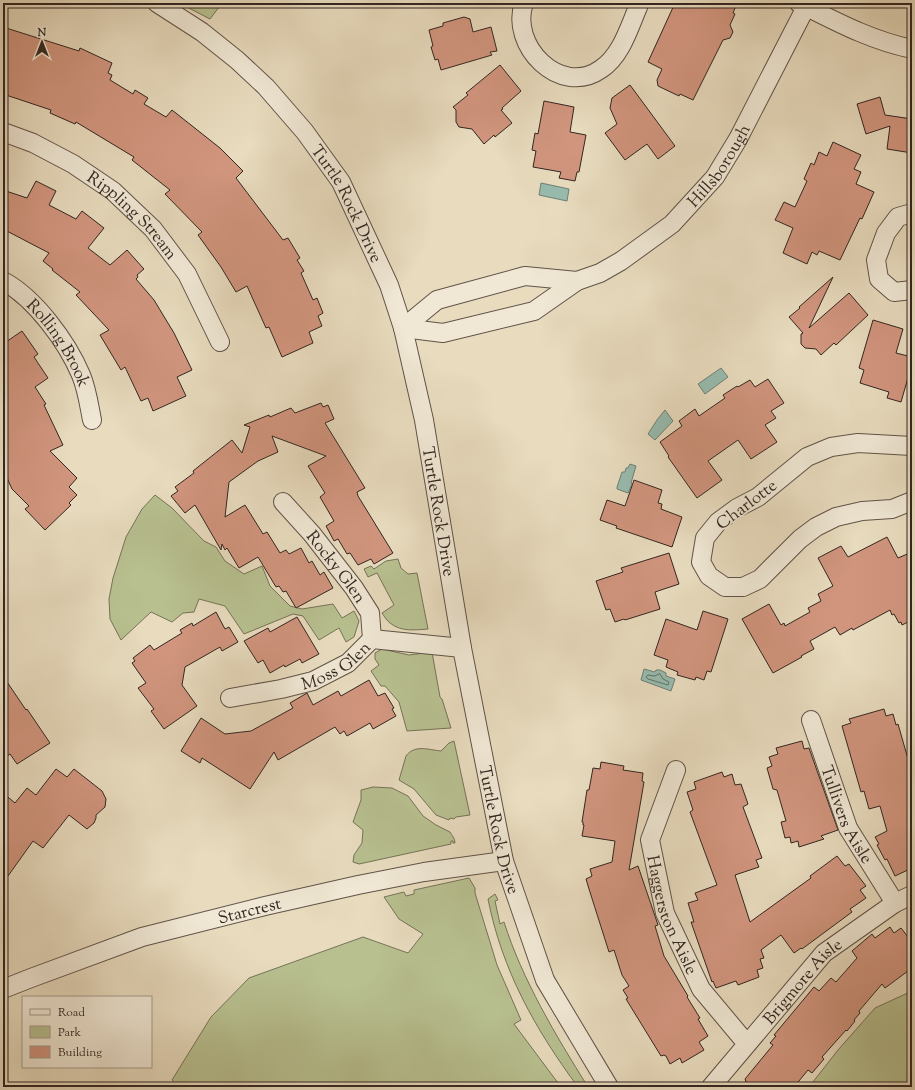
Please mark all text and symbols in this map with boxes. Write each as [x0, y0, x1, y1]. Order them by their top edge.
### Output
north arrow [22, 22, 62, 62]
text: N [37, 25, 47, 41]
street label: Hillsborough [683, 121, 757, 214]
street label: Turtle Rock Drive [304, 141, 387, 267]
street label: Rippling Stream [81, 167, 182, 265]
street label: Rolling Brook [20, 294, 95, 391]
street label: Turtle Rock Drive [415, 445, 460, 578]
street label: Charlotte [712, 475, 783, 537]
street label: Rocky Glen [300, 526, 371, 609]
street label: Moss Glen [299, 637, 377, 697]
street label: Tullivers Aisle [813, 762, 877, 869]
street label: Turtle Rock Drive [471, 764, 525, 898]
street label: Haggerston Aisle [639, 853, 702, 979]
street label: Starcrest [216, 893, 284, 931]
street label: Brigmore Aisle [758, 934, 848, 1031]
legend [22, 996, 152, 1068]
text: Road [58, 1004, 85, 1022]
text: Park [58, 1024, 81, 1042]
text: Building [58, 1044, 102, 1062]

